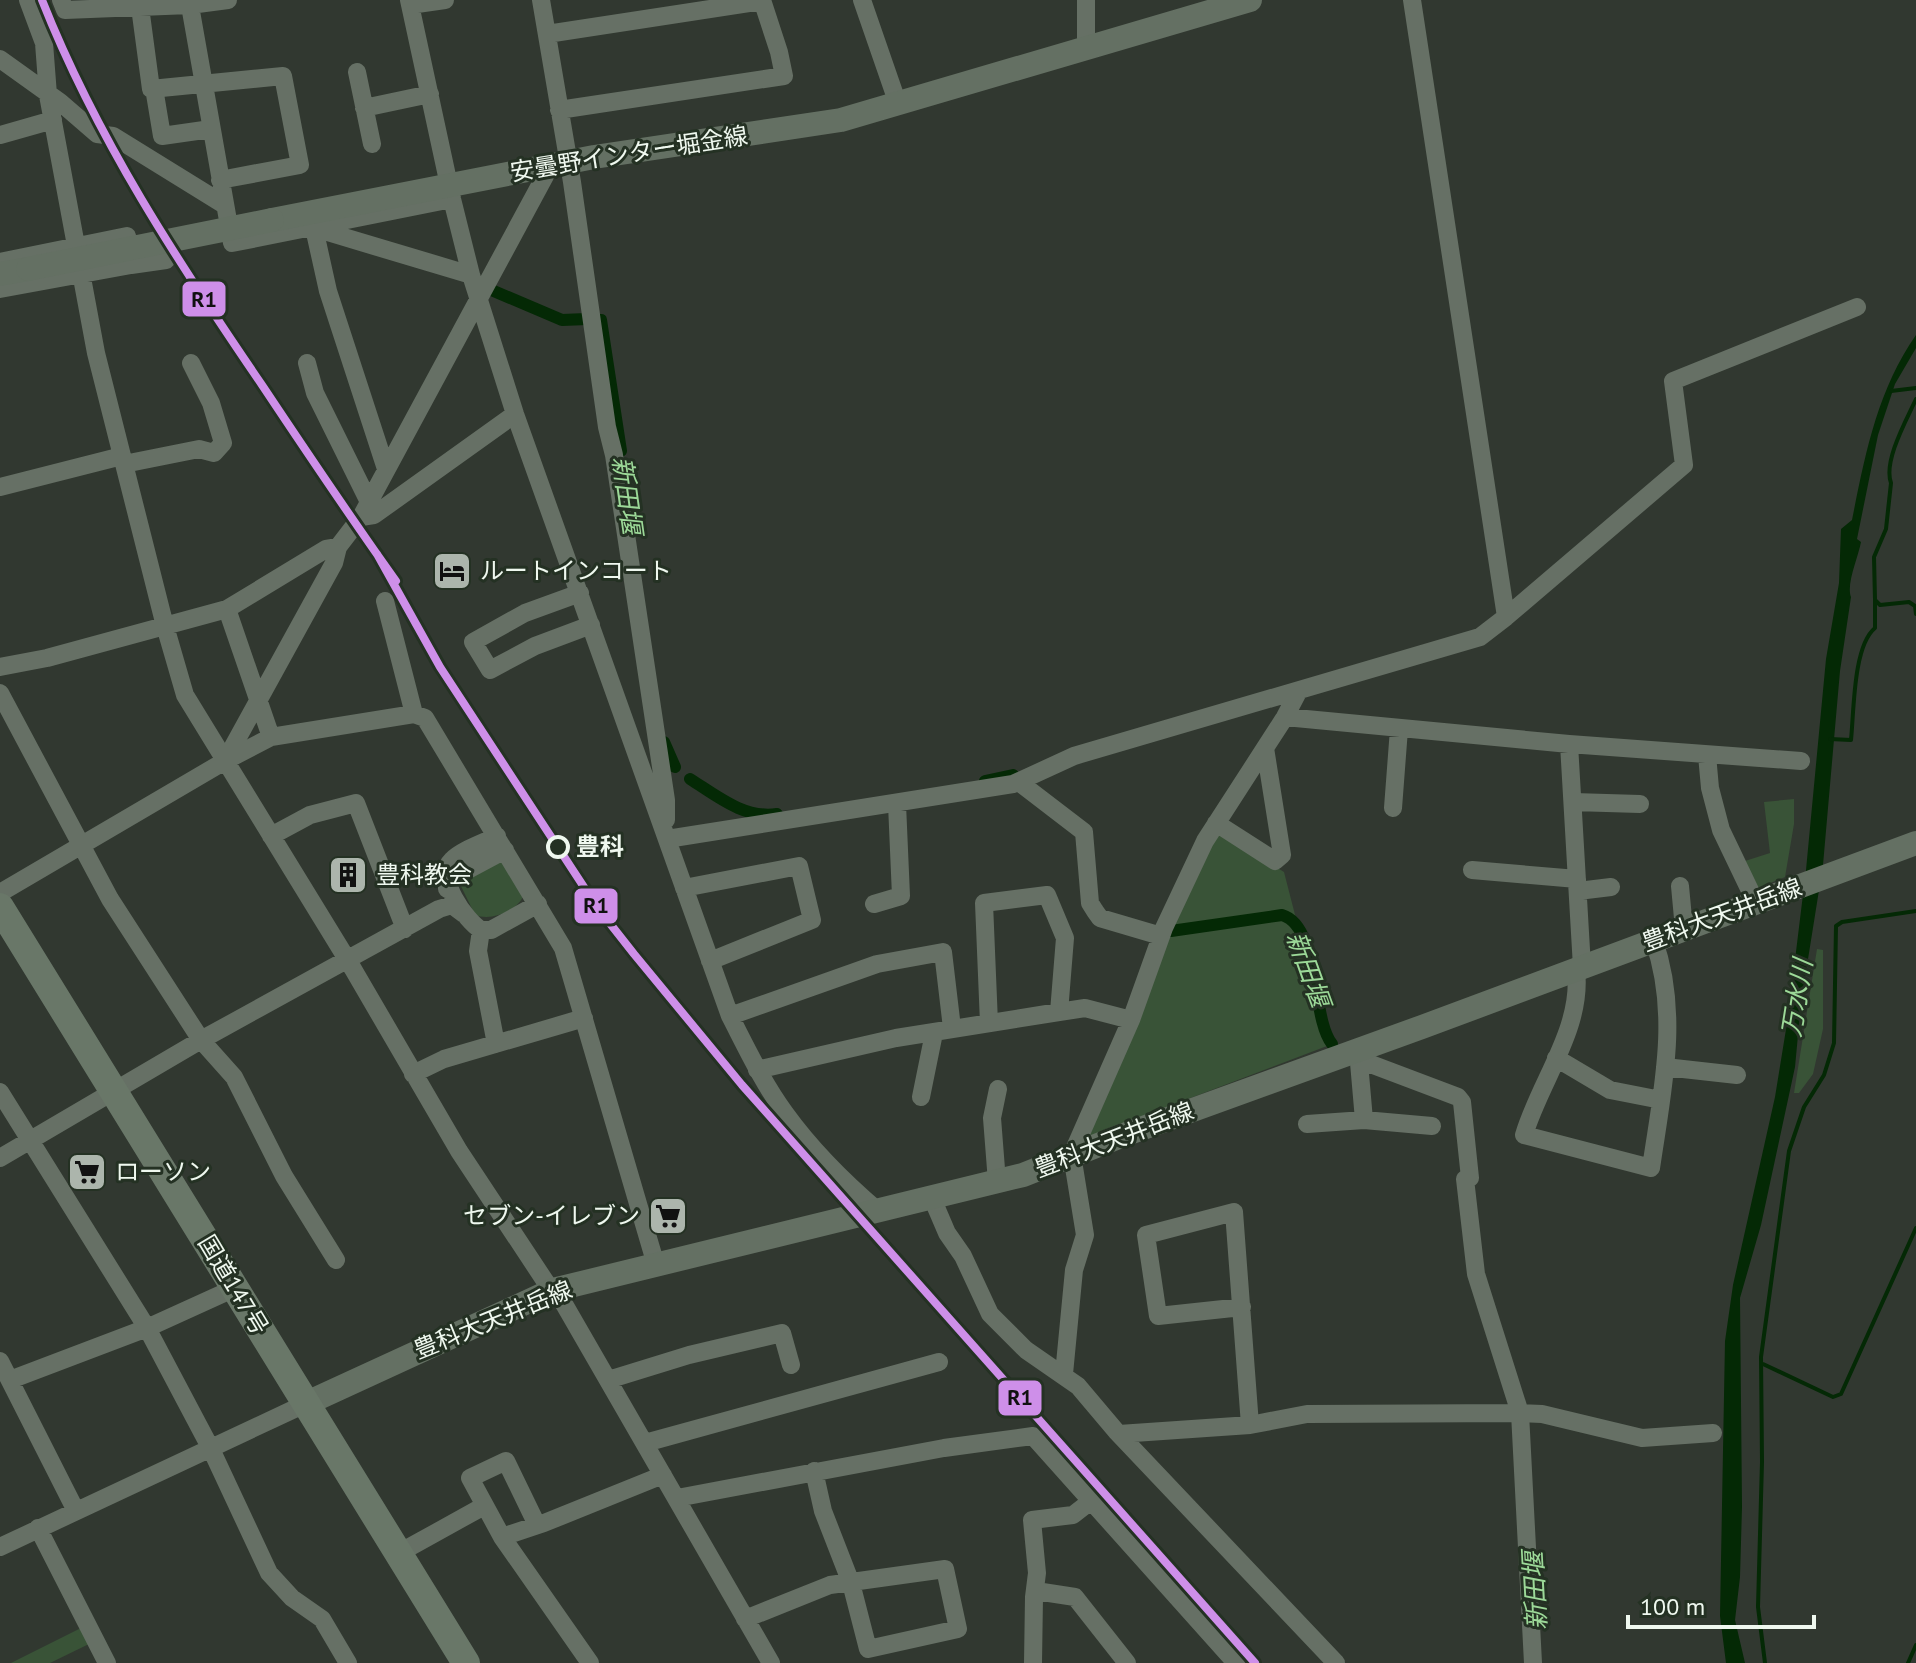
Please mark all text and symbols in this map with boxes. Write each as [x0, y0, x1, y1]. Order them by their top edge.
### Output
street label: 安曇野インター堀金線 [508, 119, 750, 188]
line badge: R1 [181, 280, 227, 318]
text: R1 [191, 285, 217, 313]
water label: 新田堰 [606, 454, 650, 540]
hotel icon: ルートインコート [431, 550, 473, 592]
place label: ルートインコート [480, 555, 672, 586]
place label: 豊科 [576, 831, 624, 862]
marker: 豊科 [547, 836, 569, 858]
building icon: 豊科教会 [327, 854, 369, 896]
place label: 豊科教会 [376, 859, 472, 890]
street label: 豊科大天井岳線 [1638, 871, 1806, 958]
line badge: R1 [573, 887, 619, 925]
text: R1 [583, 891, 609, 919]
water label: 新田堰 [1280, 927, 1339, 1015]
water label: 万水川 [1774, 954, 1819, 1039]
street label: 豊科大天井岳線 [1030, 1095, 1198, 1184]
supermarket icon: ローソン [66, 1151, 108, 1193]
place label: ローソン [115, 1156, 211, 1187]
supermarket icon: セブン-イレブン [647, 1195, 689, 1237]
place label: セブン-イレブン [463, 1200, 640, 1231]
street label: 国道147号 [191, 1229, 275, 1340]
street label: 豊科大天井岳線 [409, 1274, 577, 1365]
line badge: R1 [997, 1379, 1043, 1417]
text: R1 [1007, 1383, 1033, 1411]
water label: 新田堰 [1516, 1547, 1553, 1631]
scale bar [1628, 1579, 1814, 1629]
text: 100 m [1640, 1591, 1705, 1622]

